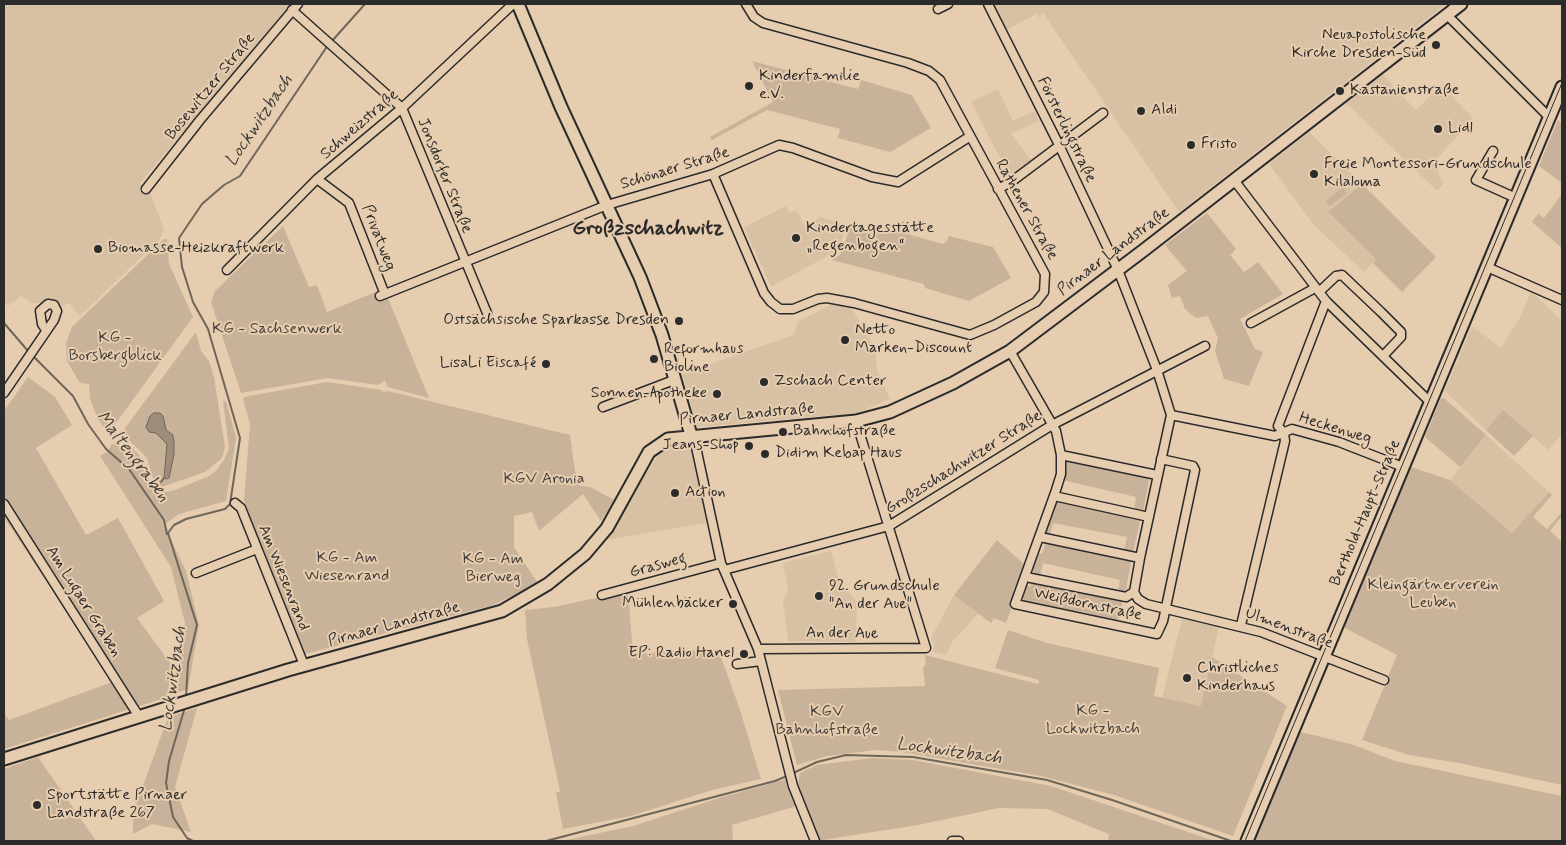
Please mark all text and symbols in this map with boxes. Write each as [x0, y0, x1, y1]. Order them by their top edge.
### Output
place label: Neuapostolische Kirche Dresden-Süd [1292, 26, 1426, 64]
street label: Bosewitzer Straße [162, 29, 260, 145]
marker: Neuapostolische Kirche Dresden-Süd [1430, 39, 1442, 51]
place label: Kinderfamilie e.V. [759, 67, 860, 105]
water label: Lockwitzbach [221, 71, 299, 171]
street label: Försterlingstraße [1032, 74, 1100, 186]
marker: Kinderfamilie e.V. [743, 80, 755, 92]
place label: Kastanienstraße [1350, 81, 1459, 101]
marker: Kastanienstraße [1334, 85, 1346, 97]
street label: Schweizstraße [317, 86, 403, 164]
place label: Aldi [1151, 101, 1177, 121]
marker: Aldi [1135, 105, 1147, 117]
street label: Jonsdorfer Straße [412, 115, 476, 237]
place label: Lidl [1448, 119, 1473, 139]
marker: Lidl [1432, 123, 1444, 135]
place label: Fristo [1201, 135, 1237, 155]
marker: Fristo [1185, 139, 1197, 151]
street label: Schönaer Straße [618, 143, 732, 195]
place label: Freie Montessori-Grundschule Kilaloma [1324, 155, 1532, 193]
street label: Rathener Straße [990, 156, 1062, 264]
marker: Freie Montessori-Grundschule Kilaloma [1308, 168, 1320, 180]
street label: Privatweg [357, 202, 399, 274]
street label: Pirnaer Landstraße [1054, 204, 1174, 300]
district label: Großzschachwitz [572, 217, 724, 243]
place label: Kindertagesstätte „Regenbogen“ [806, 219, 934, 257]
marker: Kindertagesstätte „Regenbogen“ [790, 232, 802, 244]
place label: Biomasse-Heizkraftwerk [108, 239, 284, 259]
marker: Biomasse-Heizkraftwerk [92, 243, 104, 255]
place label: Ostsächsische Sparkasse Dresden [443, 311, 669, 331]
marker: Ostsächsische Sparkasse Dresden [673, 315, 685, 327]
park label: KG - Sachsenwerk [212, 320, 342, 340]
place label: Netto Marken-Discount [855, 321, 972, 359]
park label: KG - Borsbergblick [68, 329, 162, 367]
marker: Netto Marken-Discount [839, 334, 851, 346]
place label: Reformhaus Bioline [664, 340, 743, 378]
marker: Reformhaus Bioline [648, 353, 660, 365]
place label: LisaLi Eiscafé [440, 354, 536, 374]
marker: LisaLi Eiscafé [540, 358, 552, 370]
place label: Zschach Center [774, 372, 887, 392]
marker: Zschach Center [758, 376, 770, 388]
place label: Sonnen-Apotheke [591, 384, 707, 404]
marker: Sonnen-Apotheke [711, 388, 723, 400]
street label: Pirnaer Landstraße [679, 400, 815, 430]
water label: Maltengraben [91, 407, 173, 507]
street label: Großzschachwitzer Straße [882, 407, 1046, 519]
street label: Heckenweg [1296, 409, 1374, 449]
place label: Bahnhofstraße [793, 422, 896, 442]
marker: Bahnhofstraße [777, 426, 789, 438]
place label: Jeans-Shop [662, 436, 739, 456]
street label: Berthold-Haupt-Straße [1326, 437, 1406, 589]
marker: Jeans-Shop [743, 440, 755, 452]
place label: Didim Kebap Haus [775, 444, 902, 464]
marker: Didim Kebap Haus [759, 448, 771, 460]
park label: KGV Aronia [503, 470, 585, 490]
place label: Action [685, 483, 726, 503]
marker: Action [669, 487, 681, 499]
street label: Am Wiesenrand [253, 522, 313, 634]
street label: Am Lugaer Graben [41, 543, 125, 661]
park label: KG - Am Wiesenrand [305, 549, 389, 587]
street label: Grasweg [628, 549, 688, 583]
park label: KG - Am Bierweg [463, 550, 523, 588]
park label: Kleingärtnerverein Leuben [1367, 576, 1499, 614]
place label: 92. Grundschule "An der Aue" [829, 577, 940, 615]
street label: Weißdornstraße [1032, 584, 1144, 626]
marker: 92. Grundschule "An der Aue" [813, 590, 825, 602]
place label: Mühlenbäcker [622, 594, 723, 614]
street label: Pirnaer Landstraße [326, 598, 462, 652]
marker: Mühlenbäcker [727, 598, 739, 610]
street label: Ulmenstraße [1242, 604, 1336, 654]
street label: An der Aue [806, 624, 878, 644]
water label: Lockwitzbach [156, 625, 192, 733]
place label: EP: Radio Hanel [629, 644, 734, 664]
marker: EP: Radio Hanel [738, 648, 750, 660]
place label: Christliches Kinderhaus [1197, 659, 1279, 697]
marker: Christliches Kinderhaus [1181, 672, 1193, 684]
park label: KG - Lockwitzbach [1046, 702, 1140, 740]
park label: KGV Bahnhofstraße [776, 703, 878, 741]
water label: Lockwitzbach [895, 734, 1003, 770]
place label: Sportstätte Pirnaer Landstraße 267 [47, 786, 187, 824]
marker: Sportstätte Pirnaer Landstraße 267 [31, 799, 43, 811]

